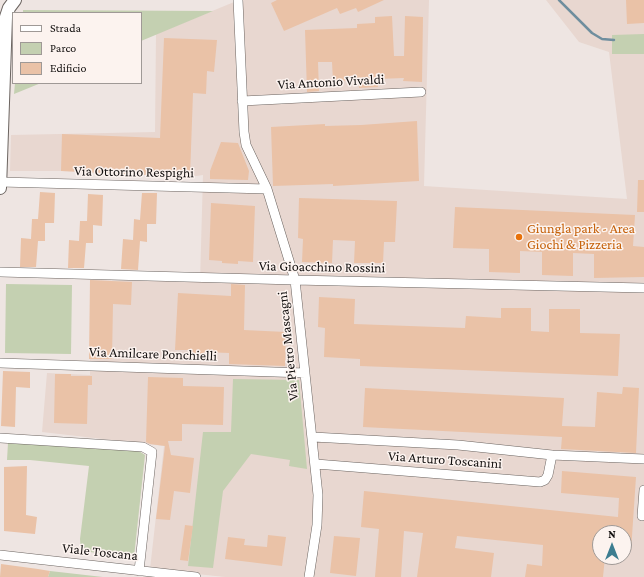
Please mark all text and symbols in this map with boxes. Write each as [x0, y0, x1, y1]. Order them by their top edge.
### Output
legend [12, 12, 142, 84]
text: Strada [50, 21, 81, 35]
text: Parco [50, 41, 76, 55]
text: Edificio [50, 61, 86, 75]
street label: Via Antonio Vivaldi [277, 71, 385, 93]
street label: Via Ottorino Respighi [74, 163, 194, 181]
place label: Giungla park - Area Giochi & Pizzeria [527, 221, 635, 254]
marker: Giungla park - Area Giochi & Pizzeria [514, 232, 524, 242]
street label: Via Gioacchino Rossini [259, 257, 385, 277]
street label: Via Pietro Mascagni [274, 290, 302, 402]
street label: Via Amilcare Ponchielli [89, 343, 217, 365]
street label: Via Arturo Toscanini [388, 448, 502, 472]
north arrow [592, 525, 632, 565]
text: N [608, 528, 616, 540]
street label: Viale Toscana [61, 540, 139, 564]

